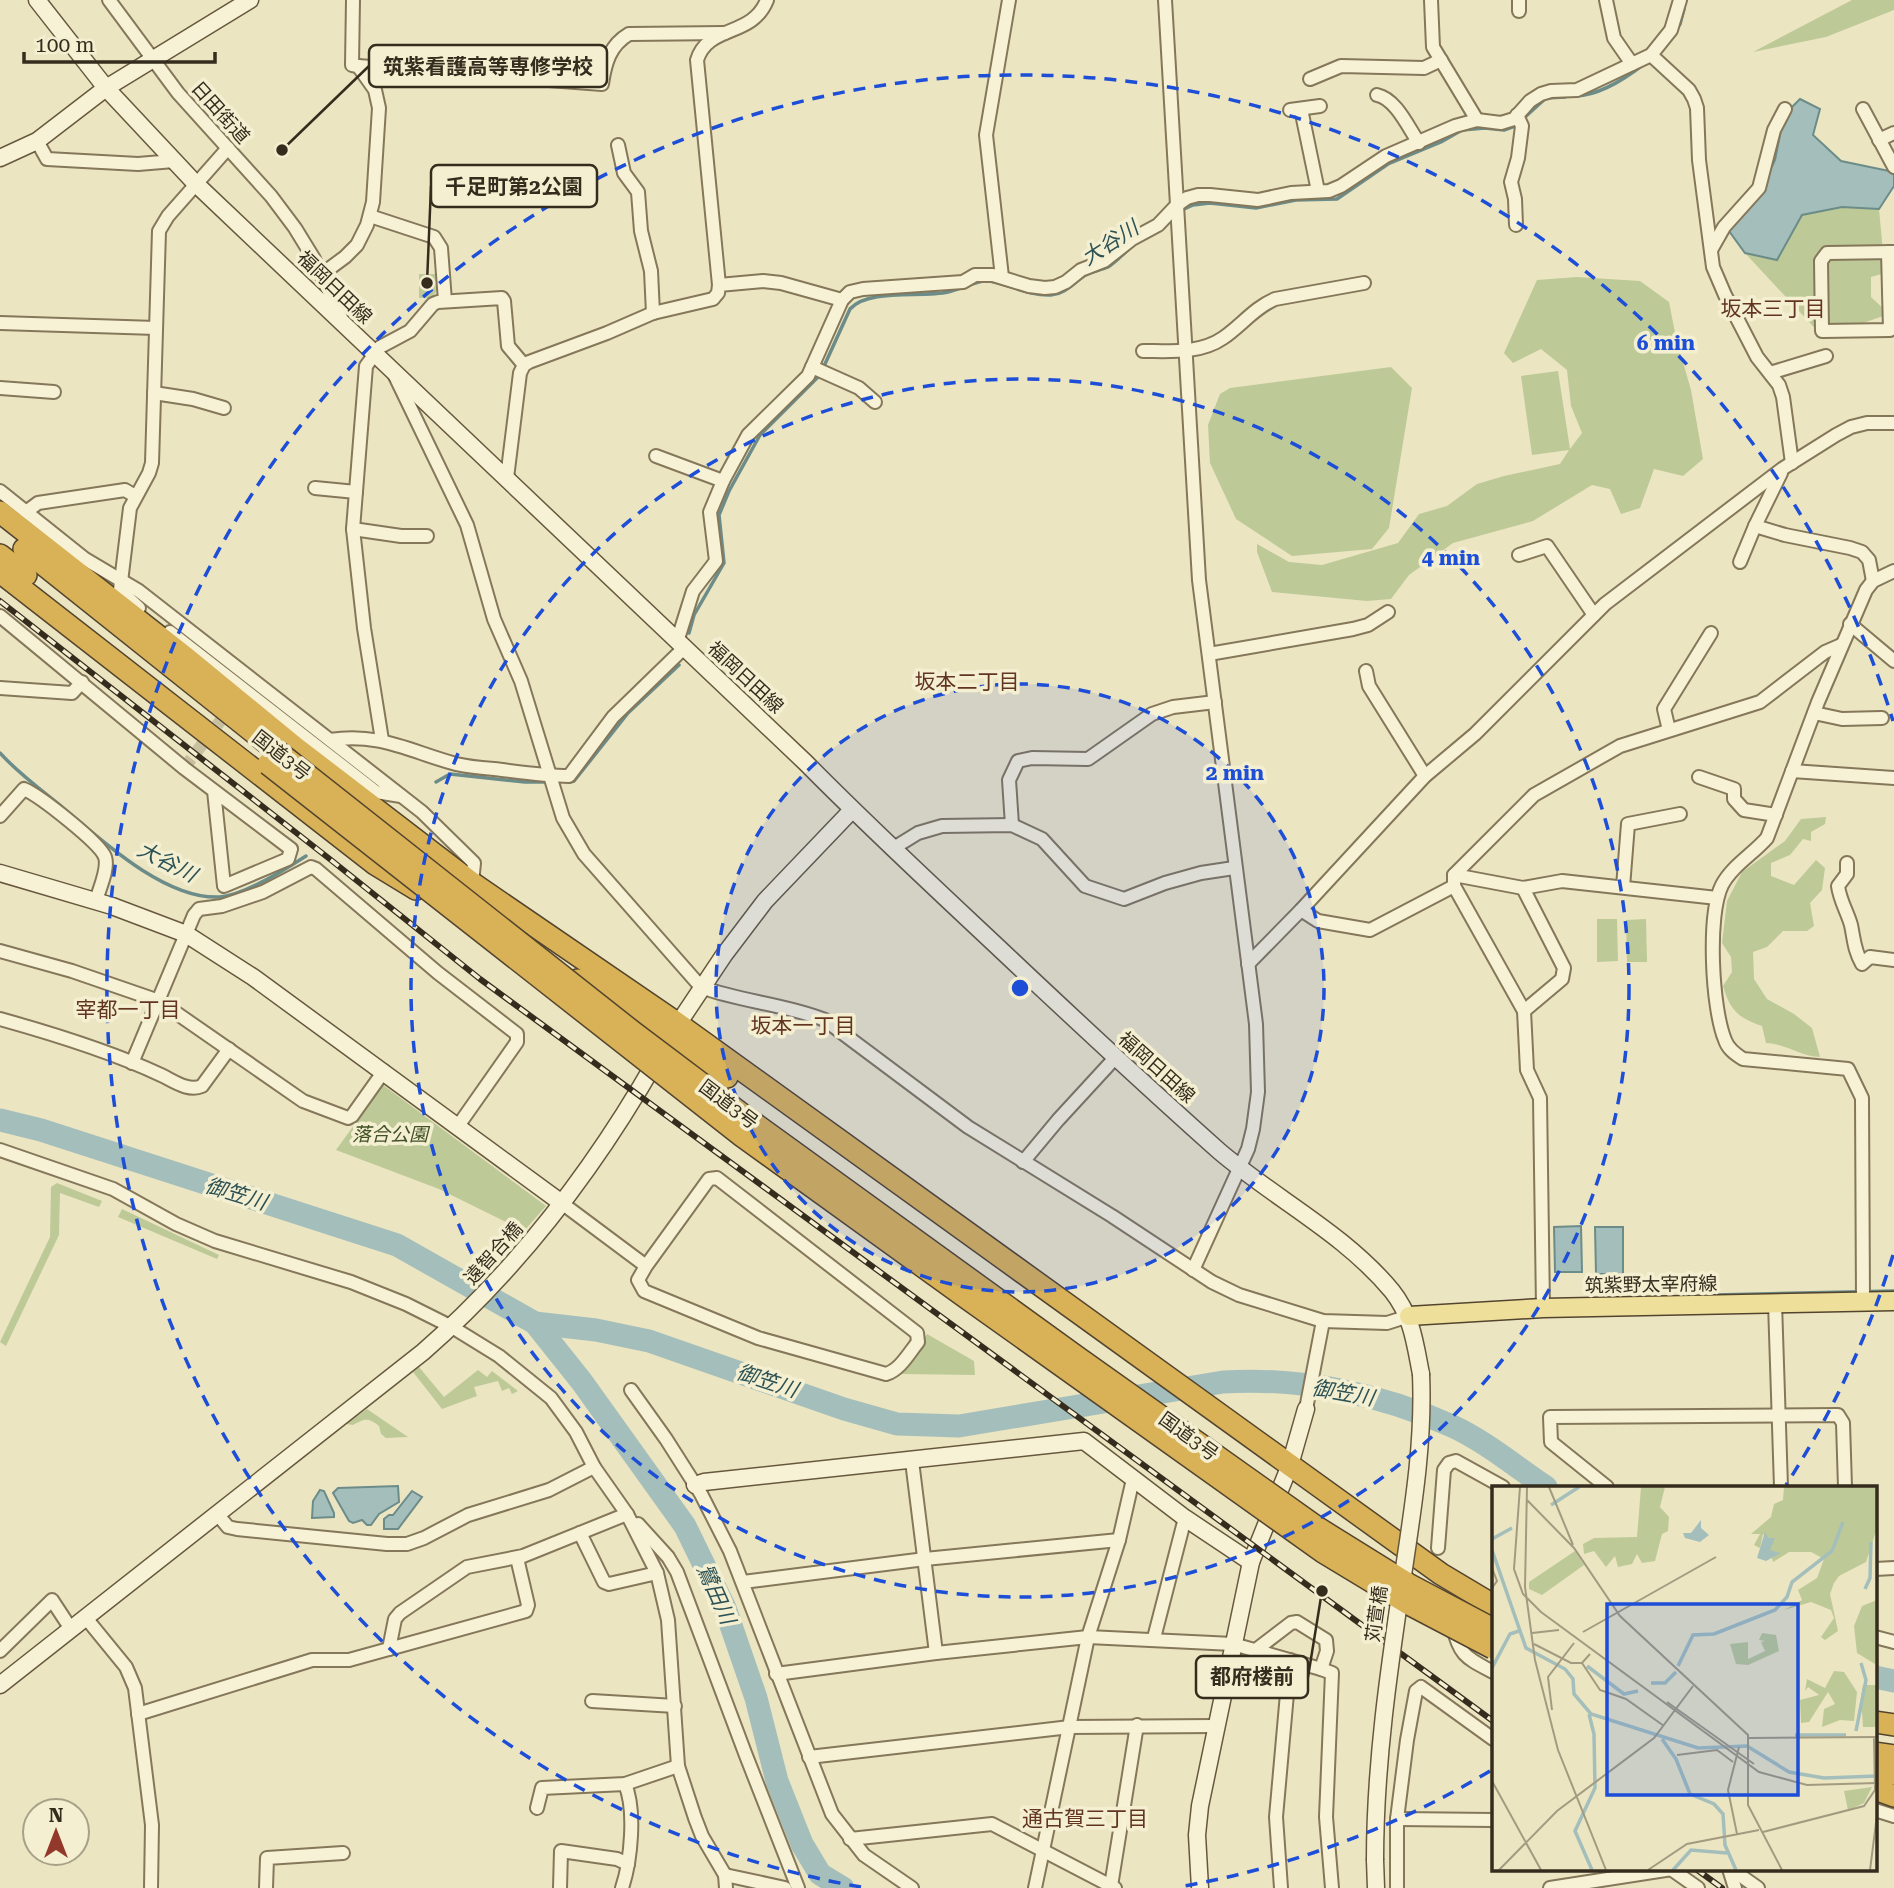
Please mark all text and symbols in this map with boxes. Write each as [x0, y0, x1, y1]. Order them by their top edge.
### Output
scale bar [24, 21, 215, 65]
text: 100 m [35, 33, 95, 57]
callout: 筑紫看護高等専修学校 [369, 45, 607, 87]
text: 筑紫看護高等専修学校 [383, 55, 593, 79]
street label: 日田街道 [187, 76, 255, 148]
callout: 千足町第2公園 [431, 165, 597, 207]
text: 千足町第2公園 [445, 175, 583, 199]
water label: 大谷川 [1077, 215, 1145, 270]
street label: 福岡日田線 [292, 246, 377, 329]
district label: 坂本三丁目 [1721, 297, 1826, 321]
text: 6 min [1637, 331, 1695, 355]
text: 4 min [1422, 546, 1480, 570]
street label: 福岡日田線 [703, 637, 788, 718]
district label: 坂本二丁目 [915, 670, 1020, 694]
street label: 国道3号 [248, 726, 315, 785]
text: 2 min [1206, 761, 1264, 785]
water label: 大谷川 [133, 837, 202, 888]
centre of rings [1008, 976, 1032, 1000]
district label: 宰都一丁目 [76, 998, 181, 1022]
district label: 坂本一丁目 [751, 1014, 856, 1038]
street label: 福岡日田線 [1114, 1027, 1200, 1108]
street label: 国道3号 [695, 1075, 763, 1134]
park label: 落合公園 [352, 1123, 431, 1146]
water label: 御笠川 [202, 1173, 272, 1215]
street label: 遠智合橋 [459, 1217, 527, 1289]
street label: 筑紫野太宰府線 [1584, 1272, 1718, 1297]
water label: 御笠川 [733, 1360, 803, 1403]
water label: 御笠川 [1310, 1376, 1378, 1411]
street label: 国道3号 [1155, 1407, 1223, 1466]
inset map [1492, 1486, 1876, 1870]
water label: 鷺田川 [692, 1560, 741, 1629]
street label: 苅萱橋 [1361, 1584, 1392, 1644]
callout: 都府楼前 [1196, 1656, 1308, 1698]
text: 都府楼前 [1210, 1665, 1294, 1689]
north arrow [21, 1797, 91, 1867]
text: N [49, 1804, 64, 1827]
district label: 通古賀三丁目 [1022, 1807, 1148, 1831]

